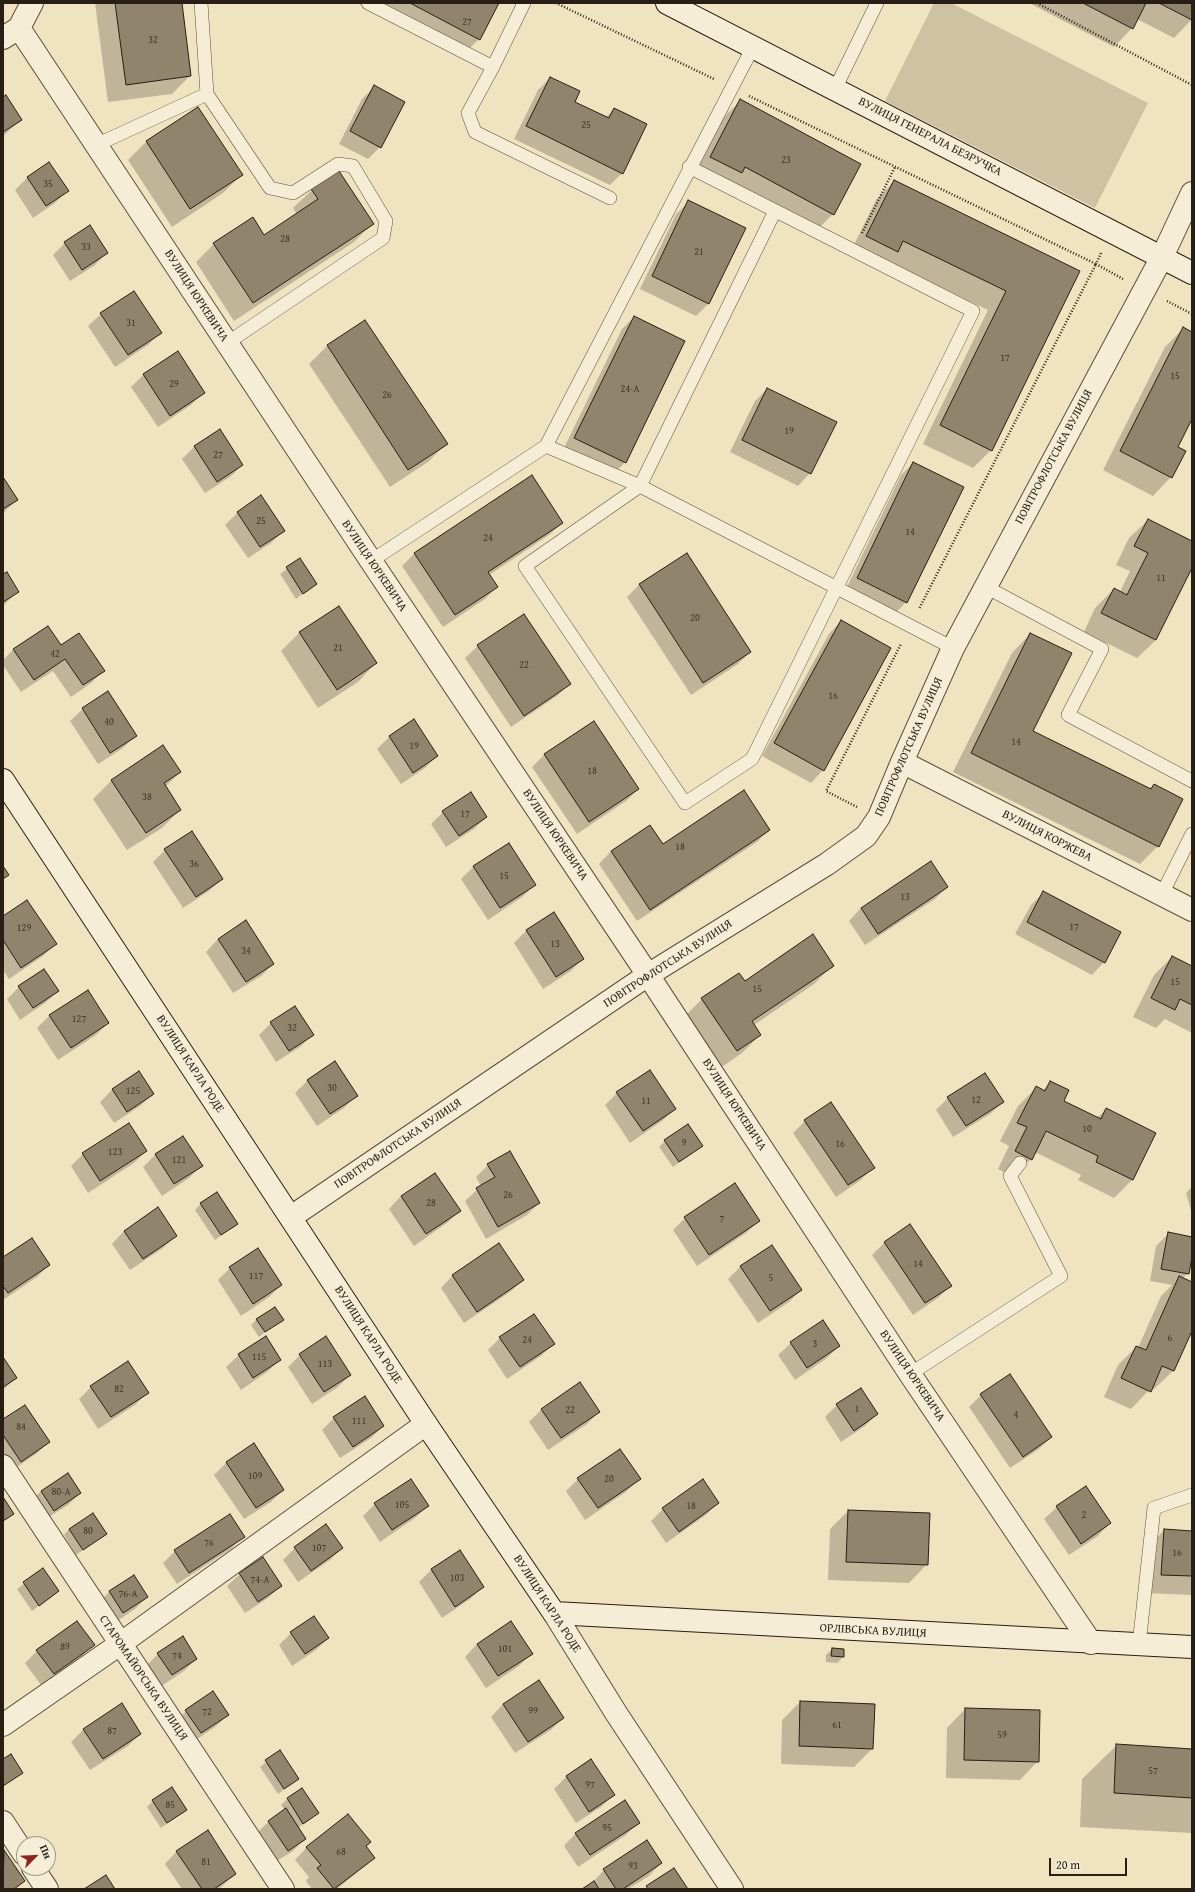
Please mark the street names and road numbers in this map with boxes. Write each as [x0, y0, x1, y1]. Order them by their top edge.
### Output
street label: ВУЛИЦЯ ГЕНЕРАЛА БЕЗРУЧКА [856, 94, 1004, 180]
street label: ВУЛИЦЯ ЮРКЕВИЧА [161, 247, 231, 345]
street label: ПОВІТРОФЛОТСЬКА ВУЛИЦЯ [1012, 387, 1096, 527]
street label: ВУЛИЦЯ ЮРКЕВИЧА [338, 518, 410, 614]
street label: ПОВІТРОФЛОТСЬКА ВУЛИЦЯ [872, 675, 946, 819]
street label: ВУЛИЦЯ ЮРКЕВИЧА [519, 787, 591, 883]
street label: ВУЛИЦЯ КОРЖЕВА [1000, 807, 1094, 865]
street label: ПОВІТРОФЛОТСЬКА ВУЛИЦЯ [601, 917, 735, 1011]
street label: ВУЛИЦЯ КАРЛА РОДЕ [153, 1013, 227, 1115]
street label: ВУЛИЦЯ ЮРКЕВИЧА [699, 1056, 769, 1154]
street label: ПОВІТРОФЛОТСЬКА ВУЛИЦЯ [332, 1096, 464, 1192]
street label: ВУЛИЦЯ КАРЛА РОДЕ [331, 1284, 405, 1386]
street label: ВУЛИЦЯ ЮРКЕВИЧА [876, 1328, 948, 1424]
street label: ВУЛИЦЯ КАРЛА РОДЕ [510, 1553, 584, 1655]
street label: СТАРОМАЙОРСЬКА ВУЛИЦЯ [96, 1613, 190, 1743]
street label: ОРЛІВСЬКА ВУЛИЦЯ [819, 1621, 927, 1641]

